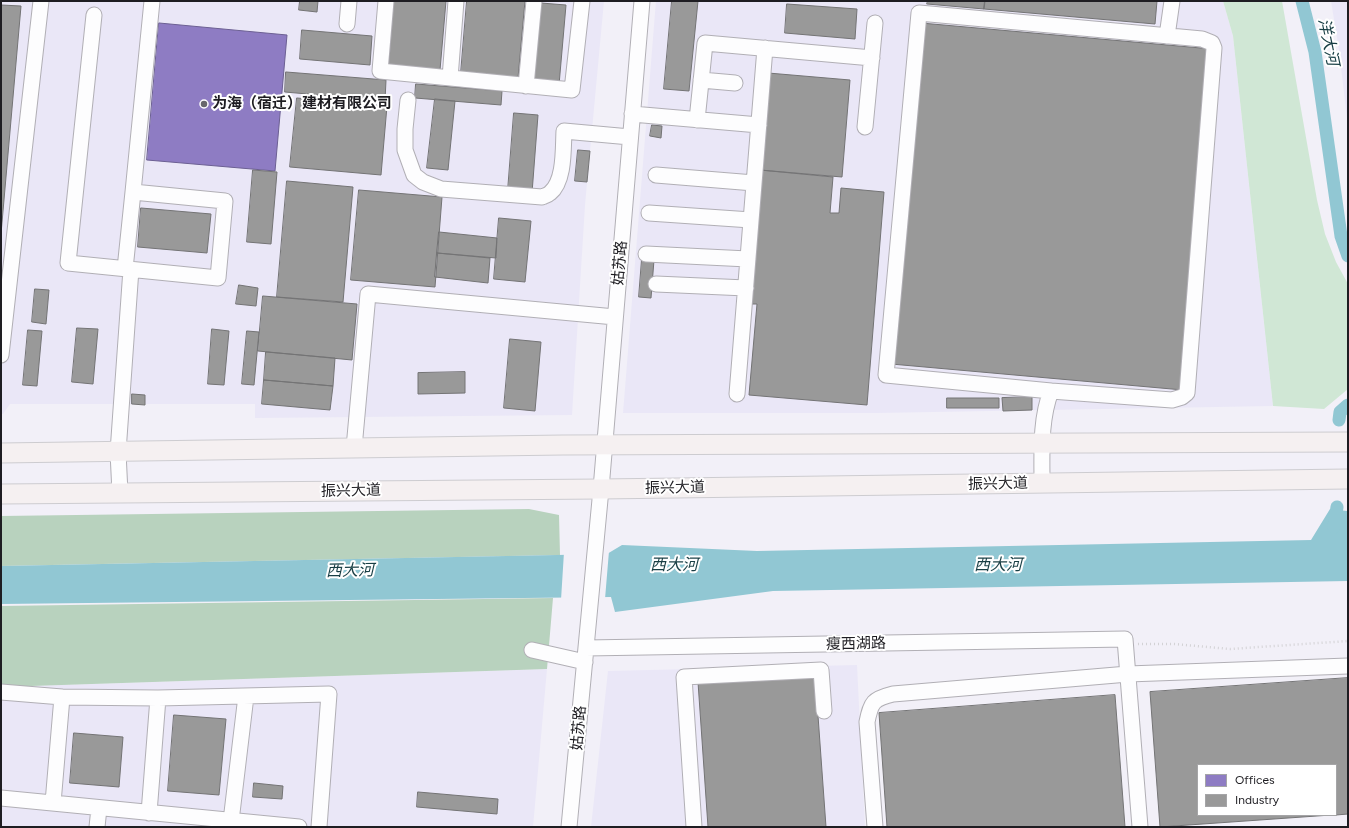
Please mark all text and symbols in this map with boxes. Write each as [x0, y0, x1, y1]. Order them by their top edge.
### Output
water label: 洋大河 [1314, 17, 1342, 67]
place label: 为海（宿迁）建材有限公司 [212, 95, 392, 113]
marker: 为海（宿迁）建材有限公司 [199, 99, 209, 109]
street label: 姑苏路 [609, 240, 631, 286]
street label: 振兴大道 [968, 474, 1028, 494]
street label: 振兴大道 [645, 478, 705, 498]
street label: 振兴大道 [321, 481, 381, 501]
water label: 西大河 [650, 555, 698, 575]
water label: 西大河 [974, 555, 1022, 575]
water label: 西大河 [326, 561, 374, 581]
street label: 瘦西湖路 [826, 634, 886, 654]
street label: 姑苏路 [568, 705, 590, 751]
legend [1197, 764, 1337, 816]
text: Offices [1235, 773, 1275, 787]
text: Industry [1235, 793, 1279, 807]

